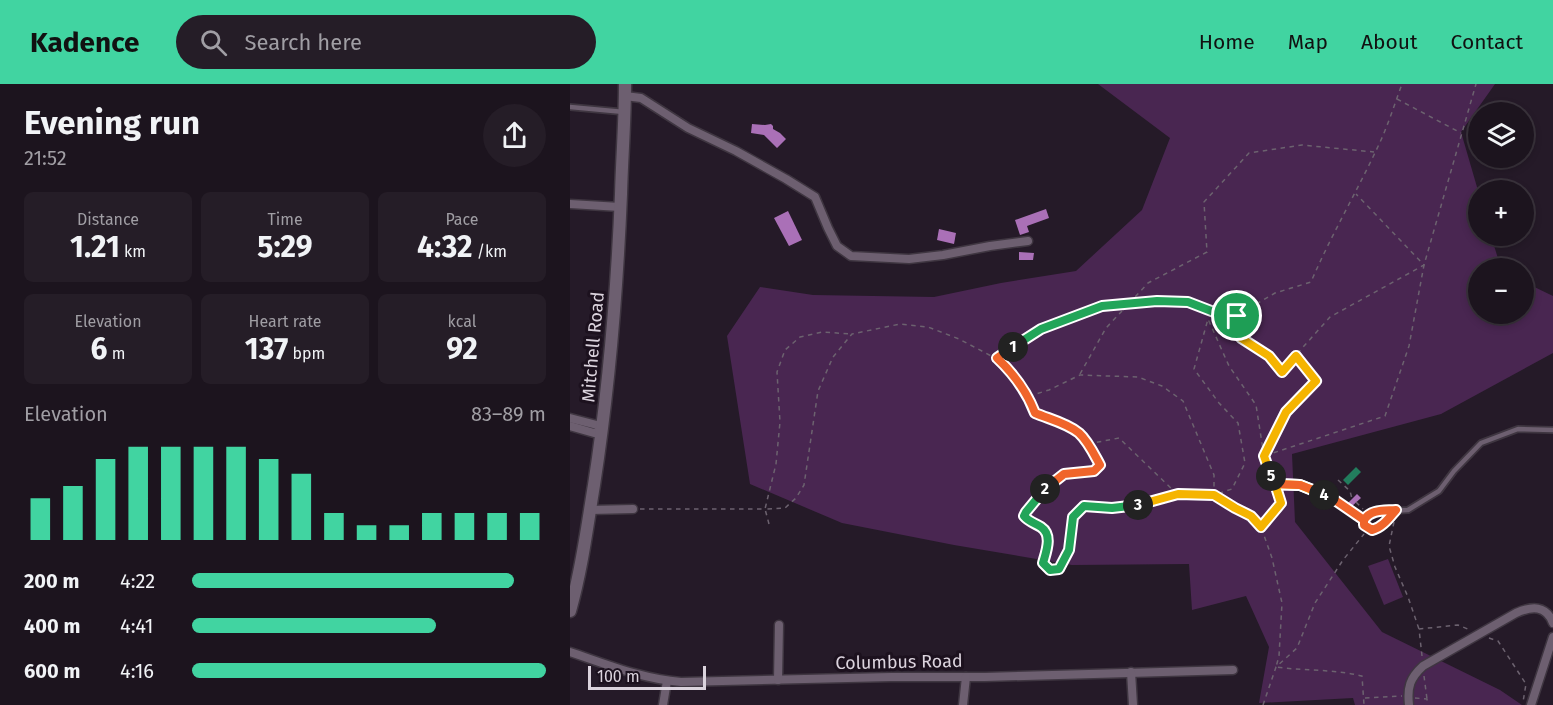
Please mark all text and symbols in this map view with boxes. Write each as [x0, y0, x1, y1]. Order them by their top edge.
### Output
search box [176, 15, 596, 69]
text: Kadence [30, 26, 140, 59]
icon: search [197, 26, 230, 59]
text: Search here [245, 29, 362, 56]
text: Home [1199, 29, 1255, 55]
text: Map [1288, 29, 1328, 55]
text: About [1361, 29, 1418, 55]
text: Contact [1451, 29, 1523, 55]
map controls [1468, 102, 1534, 324]
button: layers [1468, 102, 1534, 168]
text: Evening run [24, 103, 200, 143]
button: share [483, 104, 546, 167]
text: 21:52 [24, 146, 67, 170]
button: + [1468, 180, 1534, 246]
text: Distance [77, 210, 139, 229]
text: Time [267, 210, 303, 229]
text: Pace [445, 210, 479, 229]
text: 1.21 [70, 229, 120, 265]
text: 5:29 [257, 229, 313, 265]
text: 4:32 [417, 229, 472, 265]
text: km [120, 242, 146, 261]
text: /km [472, 242, 507, 261]
button: − [1468, 258, 1534, 324]
pin [1211, 290, 1262, 341]
street label: Mitchell Road [577, 291, 609, 403]
icon: arrive [1220, 299, 1253, 332]
text: Elevation [74, 312, 142, 331]
text: Heart rate [249, 312, 321, 331]
text: kcal [448, 312, 476, 331]
text: 6 [91, 331, 107, 367]
text: 137 [245, 331, 288, 367]
text: 92 [446, 331, 478, 367]
pin: 1 [998, 332, 1028, 362]
text: 1 [1009, 337, 1017, 356]
text: m [107, 344, 125, 363]
text: bpm [288, 344, 325, 363]
text: Elevation [24, 402, 108, 426]
text: 83–89 m [471, 402, 546, 426]
pin: 5 [1256, 461, 1286, 491]
text: 5 [1267, 466, 1275, 485]
pin: 2 [1030, 474, 1060, 504]
text: 2 [1041, 479, 1049, 498]
pin: 4 [1309, 480, 1339, 510]
text: 4 [1319, 485, 1329, 504]
pin: 3 [1123, 490, 1153, 520]
text: 3 [1134, 495, 1142, 514]
text: 200 m [24, 569, 79, 593]
text: 4:22 [120, 569, 155, 593]
text: 400 m [24, 614, 80, 638]
text: 4:41 [120, 614, 153, 638]
street label: Columbus Road [835, 650, 963, 674]
text: 600 m [24, 659, 80, 683]
text: 4:16 [120, 659, 154, 683]
scale bar [588, 663, 706, 690]
text: 100 m [597, 667, 640, 686]

